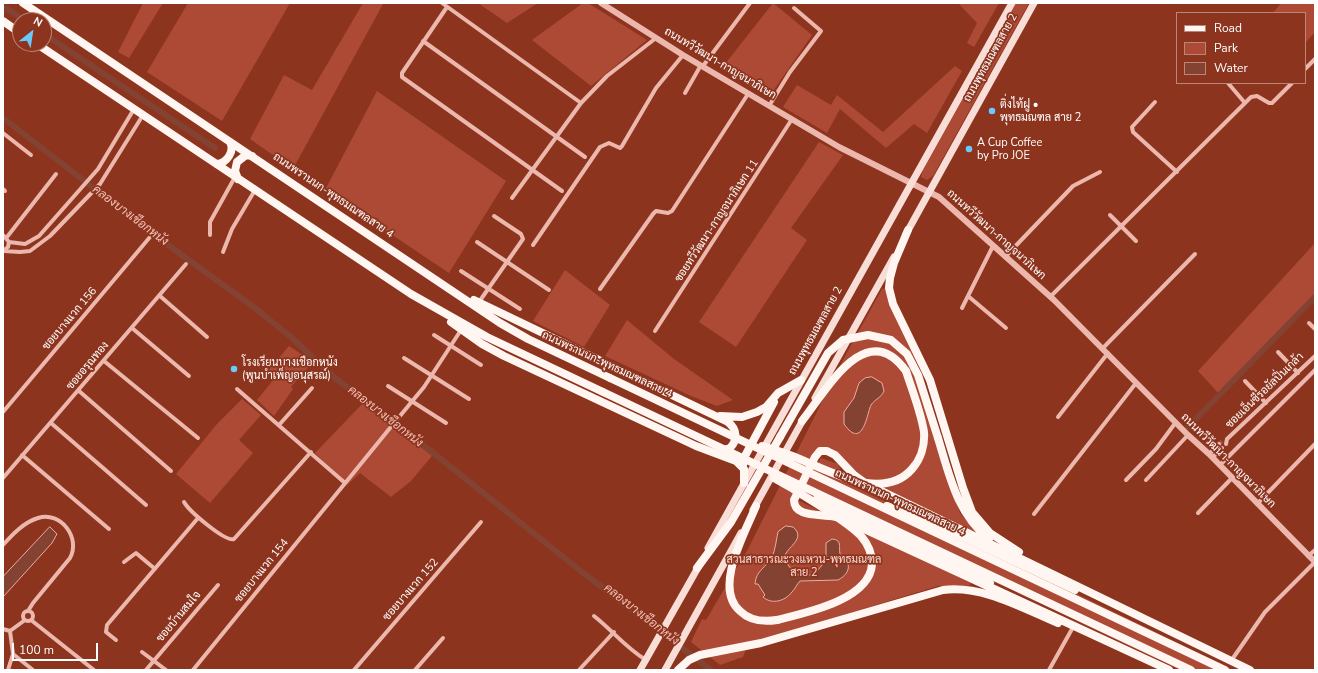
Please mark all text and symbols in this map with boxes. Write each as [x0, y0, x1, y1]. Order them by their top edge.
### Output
north arrow [12, 12, 52, 52]
street label: ถนนพุทธมณฑลสาย 2 [961, 12, 1021, 104]
legend [1176, 12, 1306, 84]
text: N [30, 13, 45, 31]
text: Road [1214, 20, 1242, 36]
street label: ถนนทวีวัฒนา-กาญจนาภิเษก [662, 25, 778, 103]
text: Park [1214, 40, 1238, 56]
text: Water [1214, 60, 1248, 76]
place label: ติ่งไท้ฝู • พุทธมณฑล สาย 2 [1000, 98, 1081, 124]
marker: ติ่งไท้ฝู • พุทธมณฑล สาย 2 [987, 106, 997, 116]
place label: A Cup Coffee by Pro JOE [977, 136, 1042, 162]
marker: A Cup Coffee by Pro JOE [964, 144, 974, 154]
street label: ถนนพรานนก-พุทธมณฑลสาย 4 [270, 151, 396, 241]
street label: ซอยทวีวัฒนา-กาญจนาภิเษก 11 [672, 157, 762, 285]
water label: คลองบางเชือกหนัง [89, 183, 171, 249]
street label: ถนนทวีวัฒนา-กาญจนาภิเษก [944, 187, 1048, 283]
street label: ซอยบางแวก 156 [40, 285, 100, 353]
street label: ถนนพุทธมณฑลสาย 2 [786, 285, 846, 377]
street label: ถนนพรานนก-พุทธมณฑลสาย 4 [540, 329, 674, 401]
street label: ซอยอรุณทอง [64, 339, 112, 393]
street label: ซอยเอ็นซีรอยัลปิ่นเกล้า [1223, 350, 1307, 432]
place label: โรงเรียนบางเชือกหนัง (พูนบำเพ็ญอนุสรณ์) [242, 356, 338, 382]
marker: โรงเรียนบางเชือกหนัง (พูนบำเพ็ญอนุสรณ์) [229, 364, 239, 374]
water label: คลองบางเชือกหนัง [345, 383, 425, 451]
street label: ถนนทวีวัฒนา-กาญจนาภิเษก [1178, 411, 1278, 511]
street label: ถนนพรานนก-พุทธมณฑลสาย 4 [833, 467, 967, 539]
street label: ซอยบางแวก 154 [232, 537, 292, 605]
park label: สวนสาธารณะวงแหวน-พุทธมณฑล สาย 2 [727, 553, 881, 579]
street label: ซอยบางแวก 152 [380, 556, 442, 624]
water label: คลองบางเชือกหนัง [601, 581, 681, 649]
street label: ซอยบ้านสมใจ [154, 589, 204, 645]
scale bar [14, 635, 100, 661]
text: 100 m [19, 642, 54, 658]

